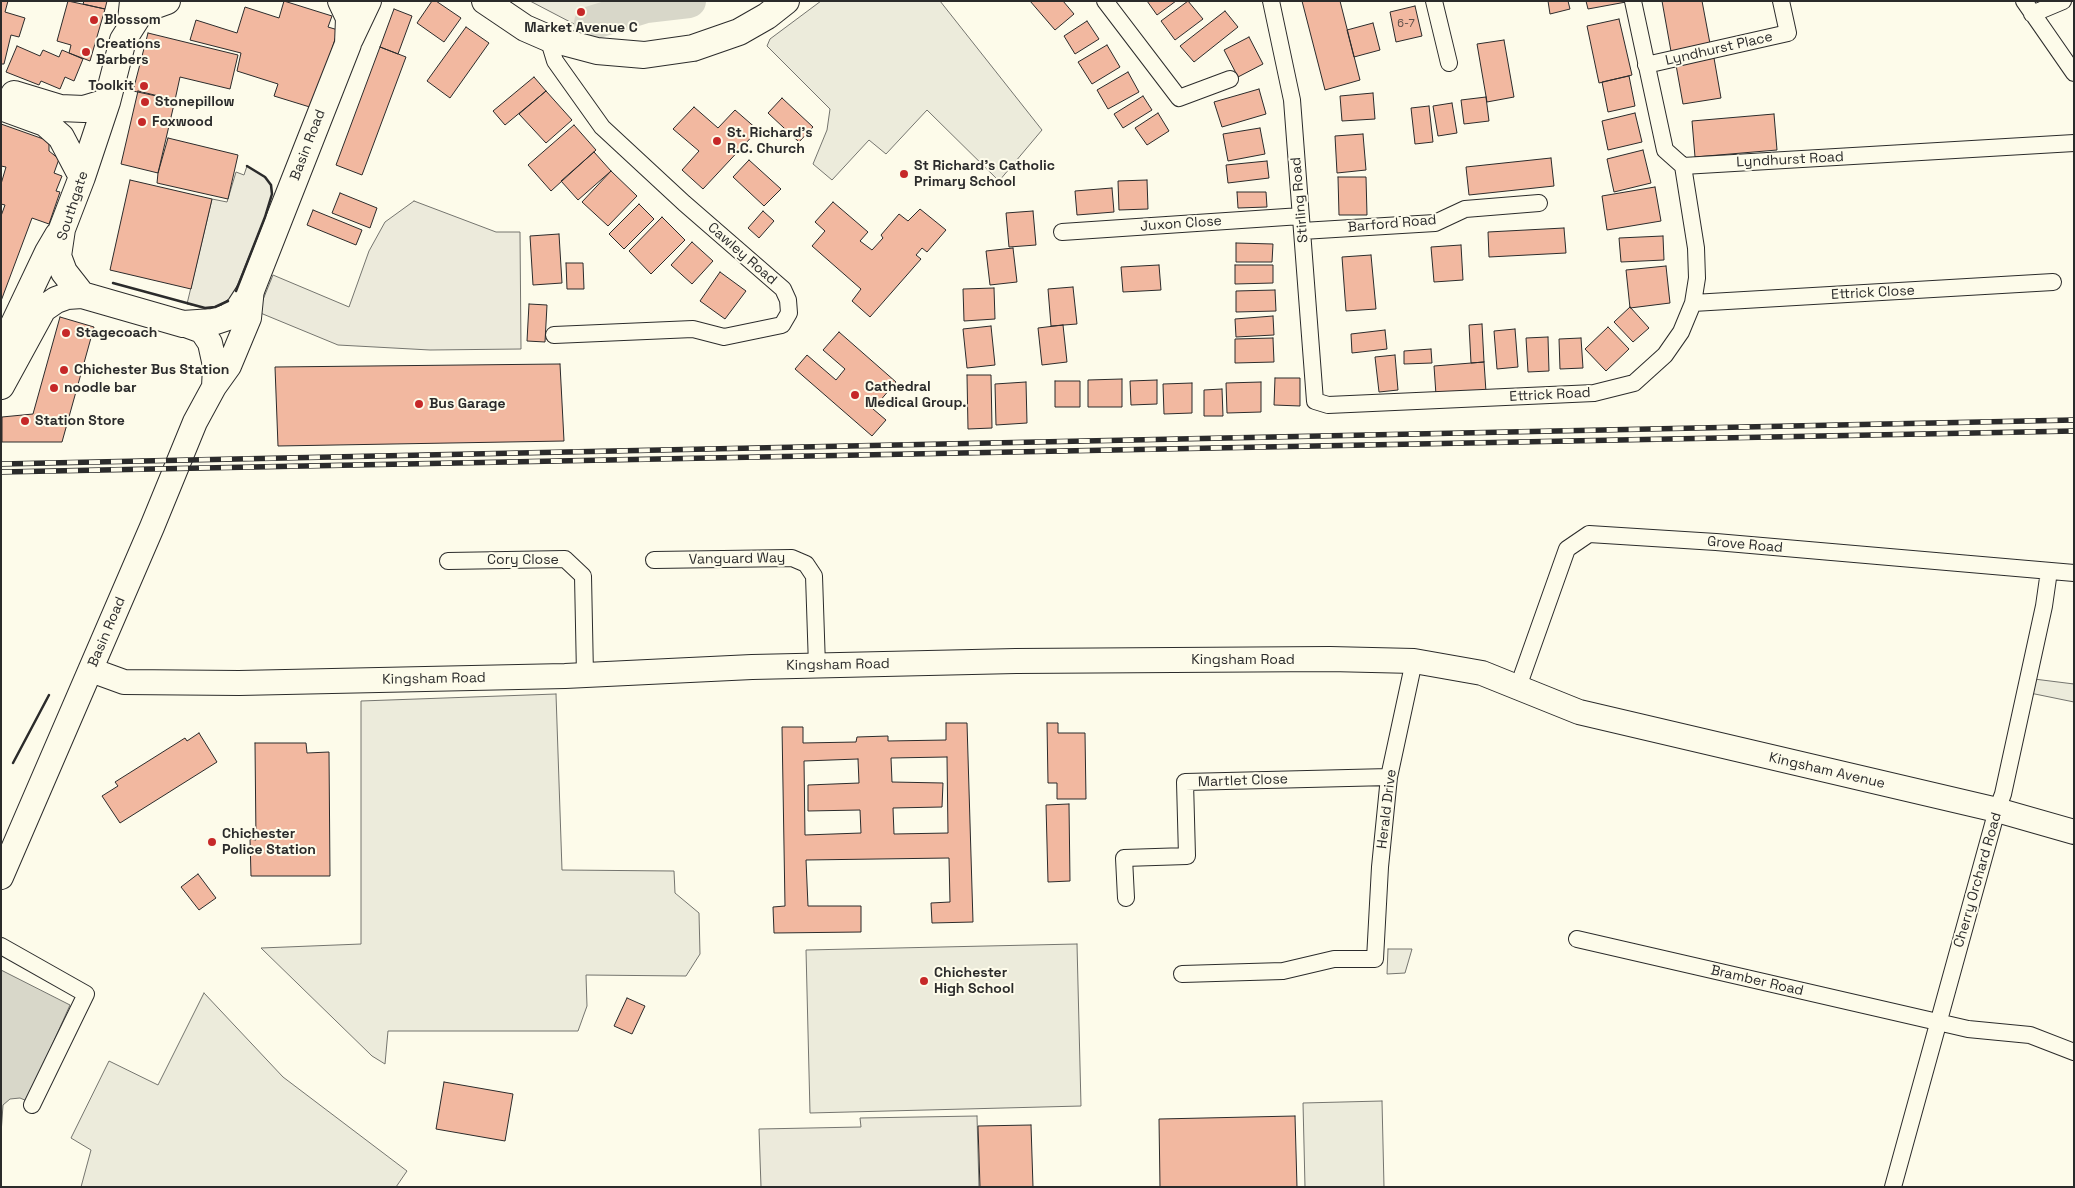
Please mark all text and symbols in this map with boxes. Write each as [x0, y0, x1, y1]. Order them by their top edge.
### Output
marker: Market Avenue C [575, 6, 587, 18]
place label: Blossom [104, 12, 161, 28]
marker: Blossom [88, 14, 100, 26]
house number: 6-7 [1397, 17, 1415, 31]
place label: Market Avenue C [524, 20, 638, 36]
street label: Lyndhurst Place [1664, 28, 1774, 70]
place label: Creations Barbers [96, 36, 161, 68]
marker: Creations Barbers [80, 46, 92, 58]
place label: Toolkit [88, 78, 134, 94]
marker: Toolkit [138, 80, 150, 92]
place label: Stonepillow [155, 94, 235, 110]
marker: Stonepillow [139, 96, 151, 108]
street label: Basin Road [287, 107, 329, 183]
place label: Foxwood [152, 114, 213, 130]
marker: Foxwood [136, 116, 148, 128]
place label: St. Richard's R.C. Church [727, 125, 813, 158]
marker: St. Richard's R.C. Church [711, 135, 723, 147]
street label: Lyndhurst Road [1736, 149, 1844, 171]
street label: Stirling Road [1288, 156, 1312, 244]
place label: St Richard's Catholic Primary School [914, 158, 1055, 190]
marker: St Richard's Catholic Primary School [898, 168, 910, 180]
street label: Southgate [54, 169, 92, 243]
street label: Barford Road [1347, 212, 1437, 236]
street label: Juxon Close [1140, 213, 1222, 235]
street label: Cawley Road [704, 219, 780, 289]
street label: Ettrick Close [1831, 282, 1915, 304]
place label: Stagecoach [76, 325, 157, 341]
marker: Stagecoach [60, 327, 72, 339]
place label: Chichester Bus Station [74, 362, 229, 378]
marker: Chichester Bus Station [58, 364, 70, 376]
place label: Cathedral Medical Group. [865, 379, 966, 412]
place label: noodle bar [64, 380, 137, 396]
marker: noodle bar [48, 382, 60, 394]
street label: Ettrick Road [1509, 384, 1591, 406]
marker: Cathedral Medical Group. [849, 389, 861, 401]
place label: Bus Garage [429, 396, 506, 412]
marker: Bus Garage [413, 398, 425, 410]
place label: Station Store [35, 413, 125, 429]
marker: Station Store [19, 415, 31, 427]
street label: Grove Road [1706, 533, 1784, 557]
street label: Vanguard Way [689, 550, 785, 568]
street label: Cory Close [487, 552, 559, 568]
street label: Basin Road [85, 594, 129, 670]
street label: Kingsham Road [1191, 652, 1295, 668]
street label: Kingsham Road [786, 656, 890, 674]
street label: Kingsham Road [382, 670, 486, 688]
street label: Kingsham Avenue [1767, 749, 1887, 793]
street label: Herald Drive [1374, 768, 1400, 850]
street label: Martlet Close [1198, 771, 1288, 791]
street label: Cherry Orchard Road [1951, 810, 2005, 950]
place label: Chichester Police Station [222, 826, 316, 859]
marker: Chichester Police Station [206, 836, 218, 848]
street label: Bramber Road [1709, 962, 1805, 1000]
place label: Chichester High School [934, 965, 1014, 998]
marker: Chichester High School [918, 975, 930, 987]

